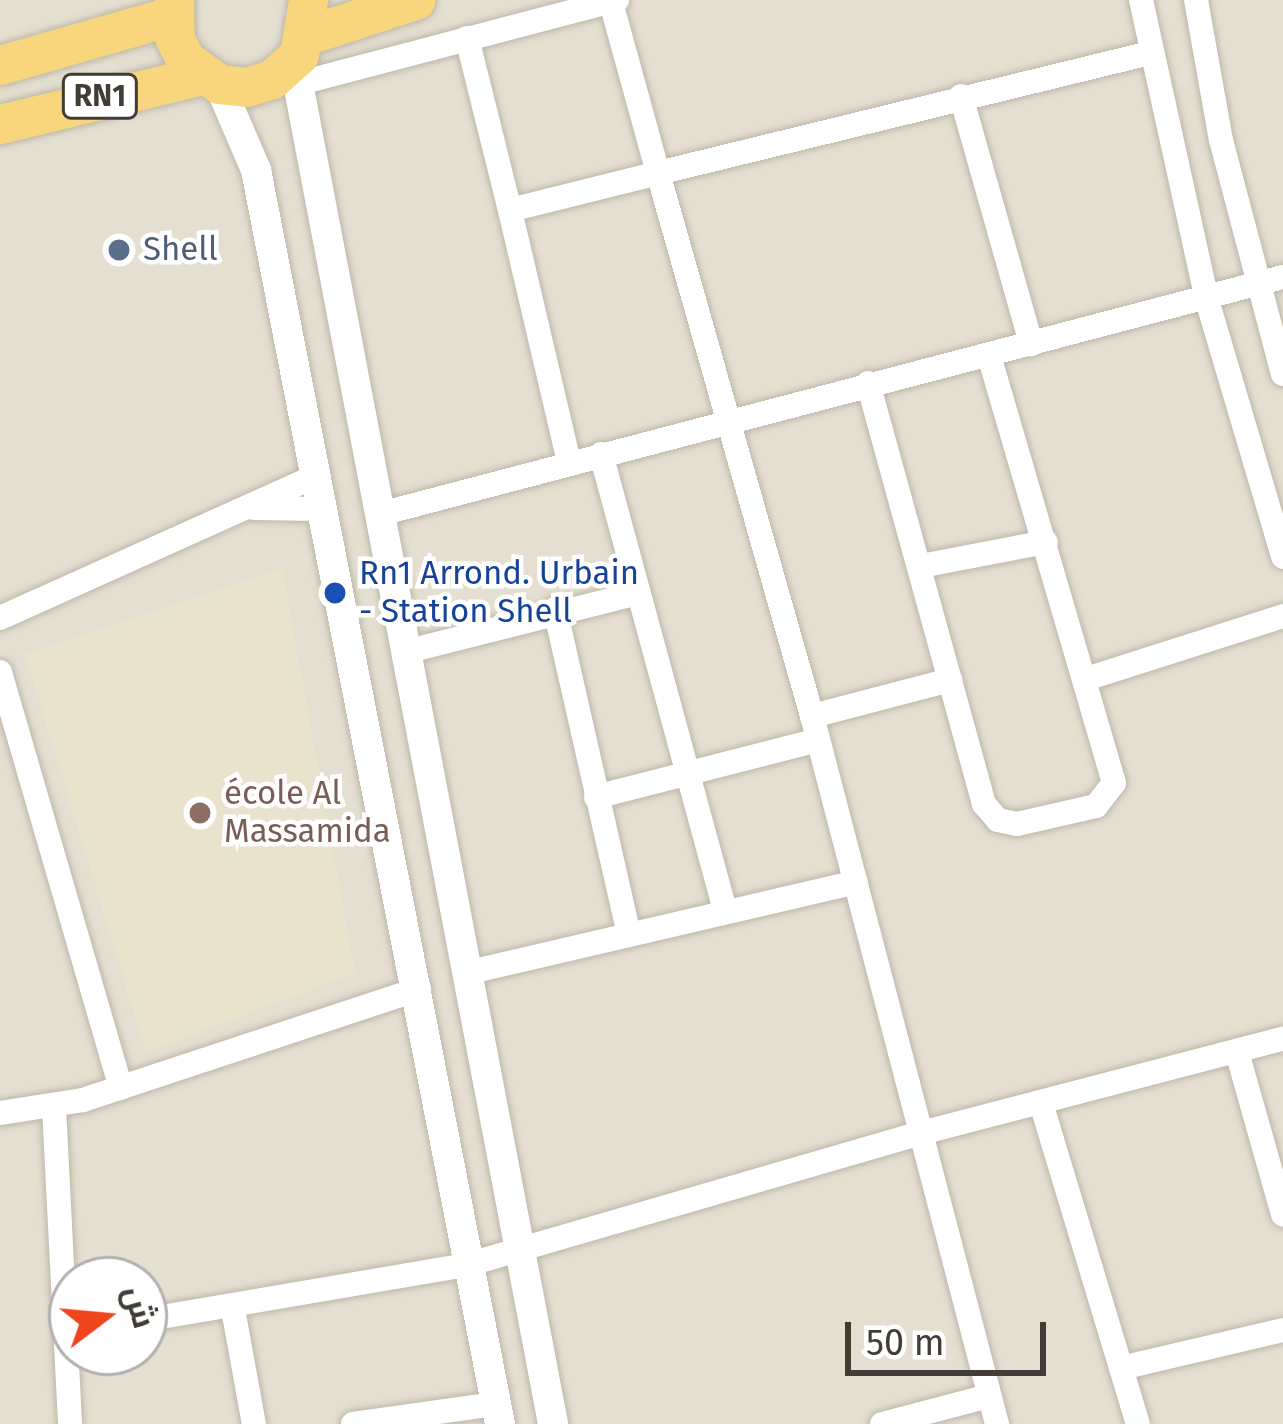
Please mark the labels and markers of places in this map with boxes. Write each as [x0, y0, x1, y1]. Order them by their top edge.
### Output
place label: Shell [143, 230, 218, 270]
marker: Shell [106, 237, 132, 263]
place label: Rn1 Arrond. Urbain - Station Shell [359, 554, 639, 632]
marker: Rn1 Arrond. Urbain - Station Shell [322, 580, 348, 606]
place label: école Al Massamida [224, 774, 391, 852]
marker: école Al Massamida [187, 800, 213, 826]

